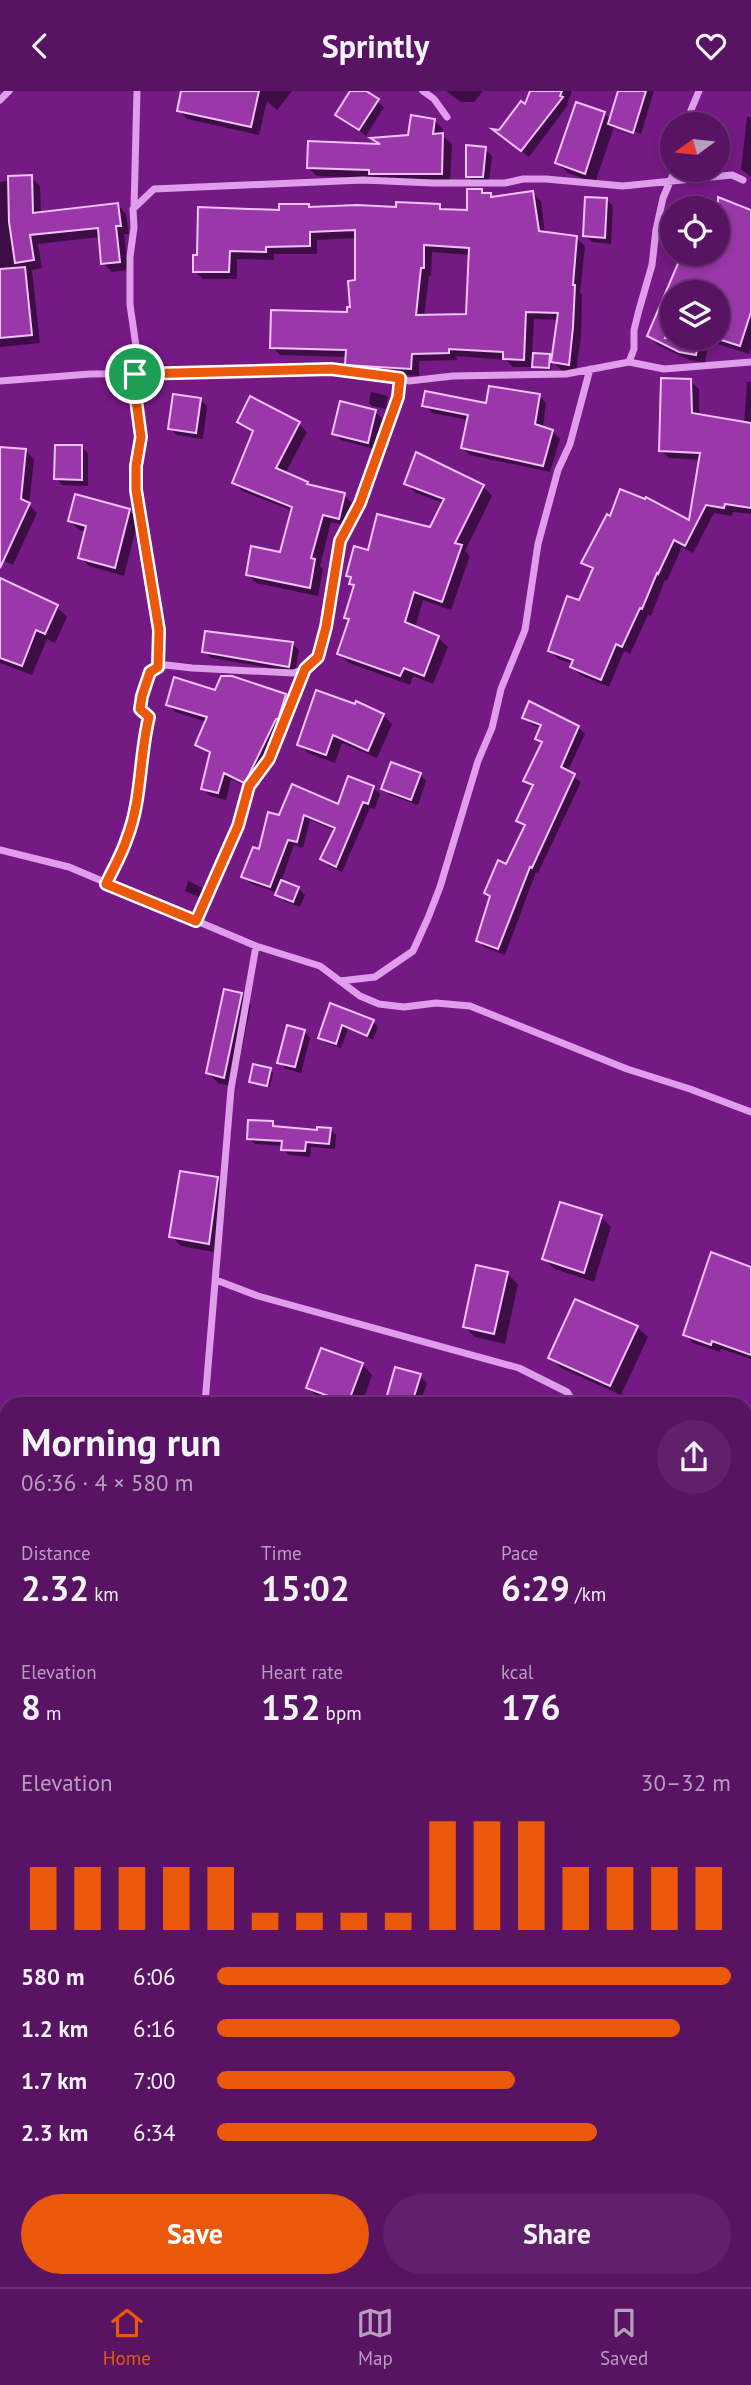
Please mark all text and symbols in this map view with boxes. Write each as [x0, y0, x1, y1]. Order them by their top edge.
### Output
text: Sprintly [322, 25, 429, 67]
icon: back [21, 27, 59, 65]
icon: heart [692, 27, 730, 65]
north arrow [660, 112, 730, 182]
map controls [660, 112, 730, 350]
button: locate [660, 196, 730, 266]
button: layers [660, 280, 730, 350]
pin [105, 344, 165, 404]
icon: arrive [116, 355, 154, 393]
text: Morning run [21, 1417, 221, 1466]
button: share [657, 1420, 731, 1494]
text: 06:36 · 4 × 580 m [21, 1468, 193, 1497]
text: Distance [21, 1541, 91, 1565]
text: Time [261, 1541, 302, 1565]
text: Pace [501, 1541, 538, 1565]
text: 2.32 [21, 1565, 89, 1611]
text: 15:02 [261, 1565, 350, 1611]
text: 6:29 [501, 1565, 570, 1611]
text: km [89, 1582, 119, 1606]
text: /km [570, 1582, 606, 1606]
text: Elevation [21, 1660, 97, 1684]
text: Heart rate [261, 1660, 343, 1684]
text: kcal [501, 1660, 533, 1684]
text: 8 [21, 1684, 41, 1730]
text: 152 [261, 1684, 321, 1730]
text: 176 [501, 1684, 561, 1730]
text: m [41, 1701, 61, 1725]
text: bpm [321, 1701, 362, 1725]
text: Elevation [21, 1768, 113, 1797]
text: 30–32 m [641, 1768, 731, 1797]
text: 580 m [21, 1962, 84, 1991]
text: 6:06 [133, 1962, 176, 1991]
text: 1.2 km [21, 2014, 88, 2043]
text: 6:16 [133, 2014, 176, 2043]
text: 1.7 km [21, 2066, 87, 2095]
text: 7:00 [133, 2066, 176, 2095]
text: 2.3 km [21, 2118, 88, 2147]
text: 6:34 [133, 2118, 176, 2147]
button: Save [21, 2194, 369, 2274]
button: Share [383, 2194, 731, 2274]
tab: Home [103, 2304, 151, 2370]
tab: Map [356, 2304, 394, 2370]
tab: Saved [600, 2304, 648, 2370]

